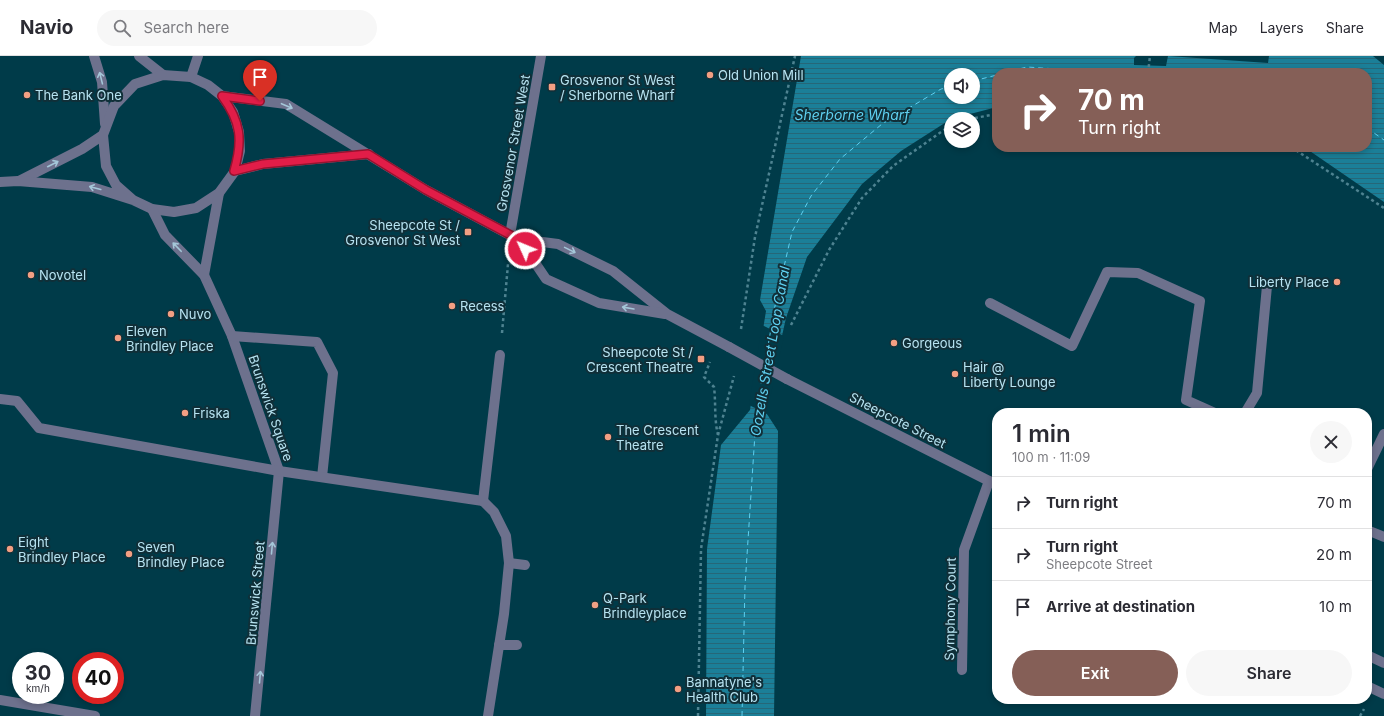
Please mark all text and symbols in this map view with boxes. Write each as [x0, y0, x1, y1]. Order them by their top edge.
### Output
search box [97, 10, 377, 46]
text: Navio [20, 16, 73, 39]
icon: search [111, 17, 133, 39]
text: Search here [143, 18, 229, 37]
text: Map [1209, 19, 1238, 36]
text: Layers [1260, 19, 1304, 36]
text: Share [1326, 19, 1364, 36]
pin [243, 60, 277, 101]
icon: arrive [249, 66, 271, 88]
place label: Old Union Mill [718, 67, 804, 83]
map controls [944, 68, 980, 148]
button: sound [944, 68, 980, 104]
marker: Old Union Mill [705, 70, 715, 80]
one-way arrow [96, 71, 104, 84]
place label: Grosvenor St West / Sherborne Wharf [560, 72, 675, 103]
street label: Grosvenor Street West [493, 73, 533, 213]
marker: Grosvenor St West / Sherborne Wharf [547, 82, 557, 92]
text: 70 m [1078, 83, 1145, 117]
icon: right [1012, 84, 1064, 136]
place label: The Bank One [35, 87, 122, 103]
marker: The Bank One [22, 90, 32, 100]
one-way arrow [281, 103, 293, 110]
water label: Sherborne Wharf [795, 106, 911, 123]
button: layers [944, 112, 980, 148]
text: Turn right [1078, 117, 1161, 138]
one-way arrow [46, 160, 58, 167]
one-way arrow [89, 184, 102, 191]
place label: Sheepcote St / Grosvenor St West [345, 217, 460, 248]
marker: Sheepcote St / Grosvenor St West [463, 227, 473, 237]
position arrow [504, 228, 546, 270]
one-way arrow [172, 242, 182, 252]
one-way arrow [563, 247, 575, 254]
water label: Oozells Street Loop Canal [746, 264, 793, 437]
place label: Novotel [39, 267, 86, 283]
marker: Novotel [26, 270, 36, 280]
place label: Liberty Place [1249, 274, 1329, 290]
marker: Liberty Place [1332, 277, 1342, 287]
place label: Recess [460, 298, 505, 314]
marker: Recess [447, 301, 457, 311]
one-way arrow [622, 303, 635, 311]
place label: Nuvo [179, 306, 212, 322]
marker: Nuvo [166, 309, 176, 319]
place label: Eleven Brindley Place [126, 323, 214, 354]
marker: Eleven Brindley Place [113, 333, 123, 343]
place label: Gorgeous [902, 335, 962, 351]
marker: Gorgeous [889, 338, 899, 348]
place label: Sheepcote St / Crescent Theatre [586, 344, 693, 375]
street label: Brunswick Square [245, 353, 297, 463]
marker: Sheepcote St / Crescent Theatre [696, 354, 706, 364]
place label: Hair @ Liberty Lounge [963, 359, 1056, 390]
marker: Hair @ Liberty Lounge [950, 369, 960, 379]
street label: Sheepcote Street [847, 389, 949, 451]
place label: Friska [193, 405, 230, 421]
marker: Friska [180, 408, 190, 418]
text: 1 min [1012, 419, 1071, 448]
button: close [1310, 421, 1352, 463]
place label: The Crescent Theatre [616, 422, 699, 453]
marker: The Crescent Theatre [603, 432, 613, 442]
text: 100 m · 11:09 [1012, 449, 1090, 465]
icon: right [1012, 492, 1034, 514]
text: Turn right [1046, 493, 1118, 512]
text: 70 m [1317, 493, 1352, 512]
place label: Eight Brindley Place [18, 534, 106, 565]
text: Turn right [1046, 537, 1118, 556]
place label: Seven Brindley Place [137, 539, 225, 570]
street label: Brunswick Street [242, 540, 268, 646]
one-way arrow [268, 542, 276, 555]
marker: Eight Brindley Place [5, 544, 15, 554]
icon: right [1012, 544, 1034, 566]
text: 20 m [1316, 545, 1352, 564]
marker: Seven Brindley Place [124, 549, 134, 559]
text: Sheepcote Street [1046, 556, 1152, 572]
street label: Symphony Court [941, 557, 959, 661]
place label: Q-Park Brindleyplace [603, 590, 687, 621]
icon: arrive [1012, 596, 1034, 618]
text: Arrive at destination [1046, 597, 1195, 616]
text: 10 m [1319, 597, 1352, 616]
marker: Q-Park Brindleyplace [590, 600, 600, 610]
button: Exit [1012, 650, 1178, 696]
button: Share [1186, 650, 1352, 696]
speed limit sign: 40 [72, 652, 124, 704]
text: 30 [25, 661, 51, 685]
one-way arrow [256, 671, 264, 684]
place label: Bannatyne's Health Club [686, 674, 762, 705]
text: km/h [26, 682, 50, 694]
marker: Bannatyne's Health Club [673, 684, 683, 694]

